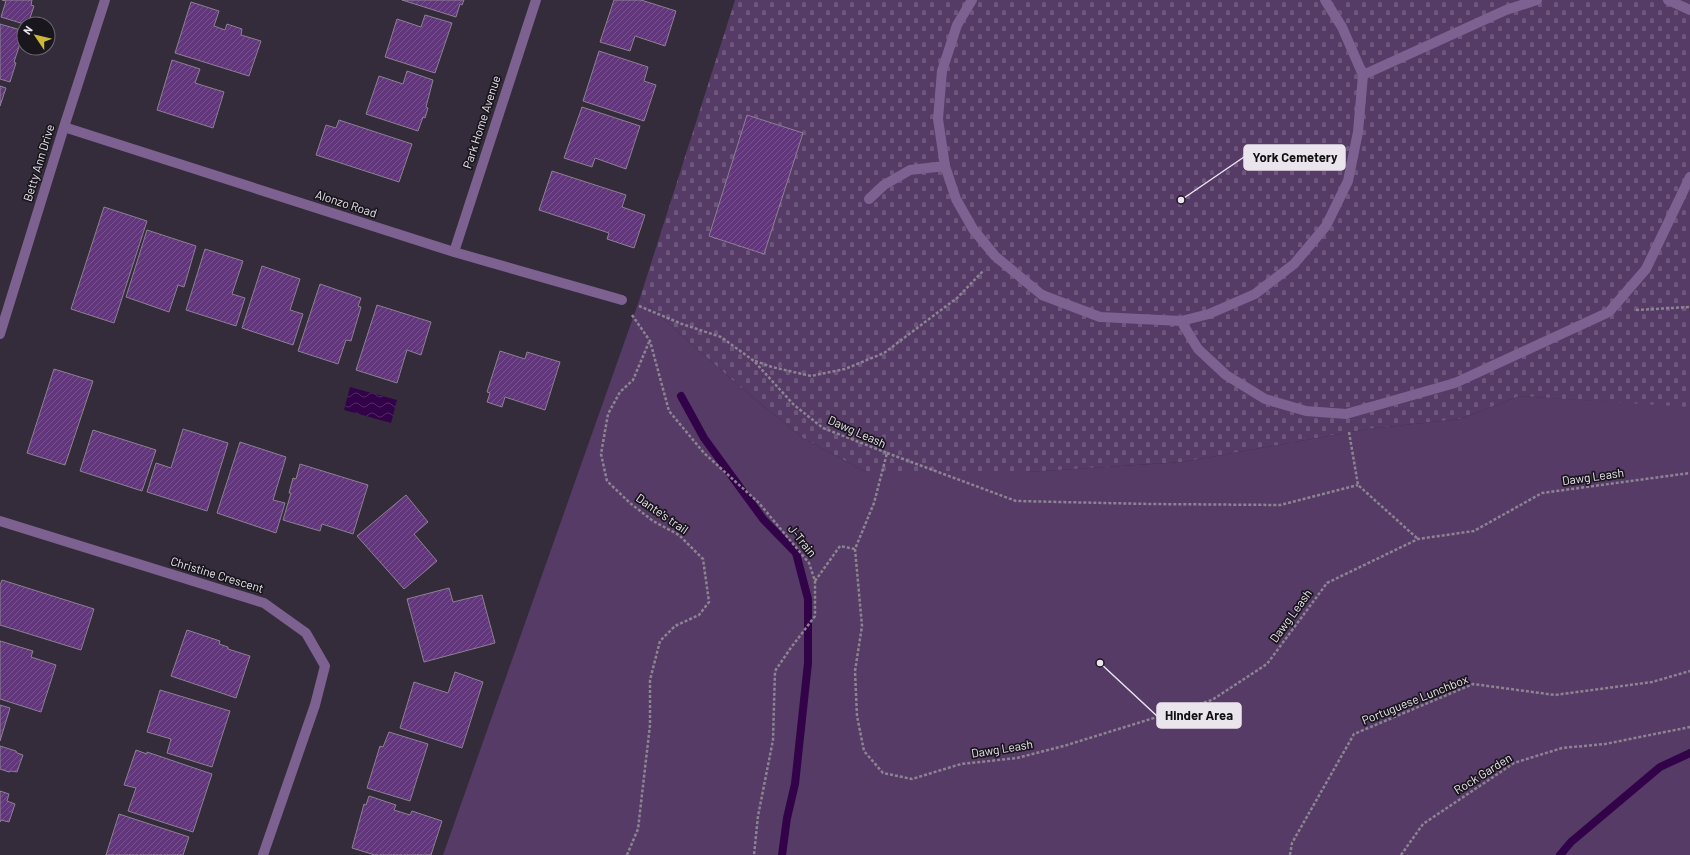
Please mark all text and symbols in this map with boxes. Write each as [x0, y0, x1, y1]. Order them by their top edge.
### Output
north arrow [16, 16, 56, 56]
text: N [20, 23, 35, 37]
street label: Park Home Avenue [459, 73, 503, 170]
street label: Betty Ann Drive [20, 122, 56, 203]
callout: York Cemetery [1244, 145, 1345, 170]
text: York Cemetery [1252, 149, 1338, 165]
street label: Alonzo Road [314, 187, 379, 220]
street label: Dawg Leash [826, 412, 889, 450]
street label: Dawg Leash [1561, 465, 1625, 487]
street label: Dante's trail [634, 490, 691, 536]
street label: J-Train [786, 522, 820, 559]
street label: Christine Crescent [169, 553, 266, 595]
street label: Dawg Leash [1266, 586, 1314, 645]
street label: Portuguese Lunchbox [1359, 671, 1470, 727]
callout: Hinder Area [1157, 703, 1241, 728]
text: Hinder Area [1165, 707, 1233, 723]
street label: Dawg Leash [970, 736, 1034, 760]
street label: Rock Garden [1451, 750, 1514, 796]

